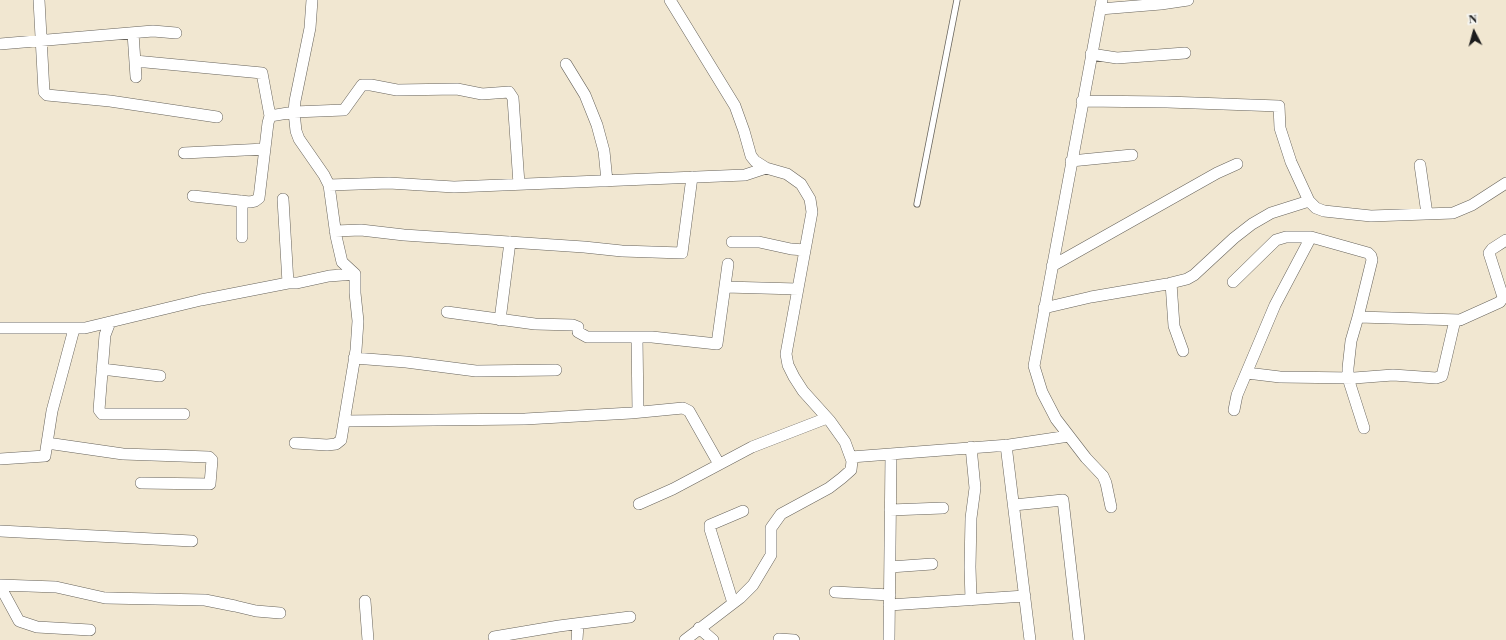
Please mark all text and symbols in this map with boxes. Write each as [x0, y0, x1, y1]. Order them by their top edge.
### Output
north arrow [1454, 12, 1494, 52]
text: N [1468, 13, 1478, 27]

